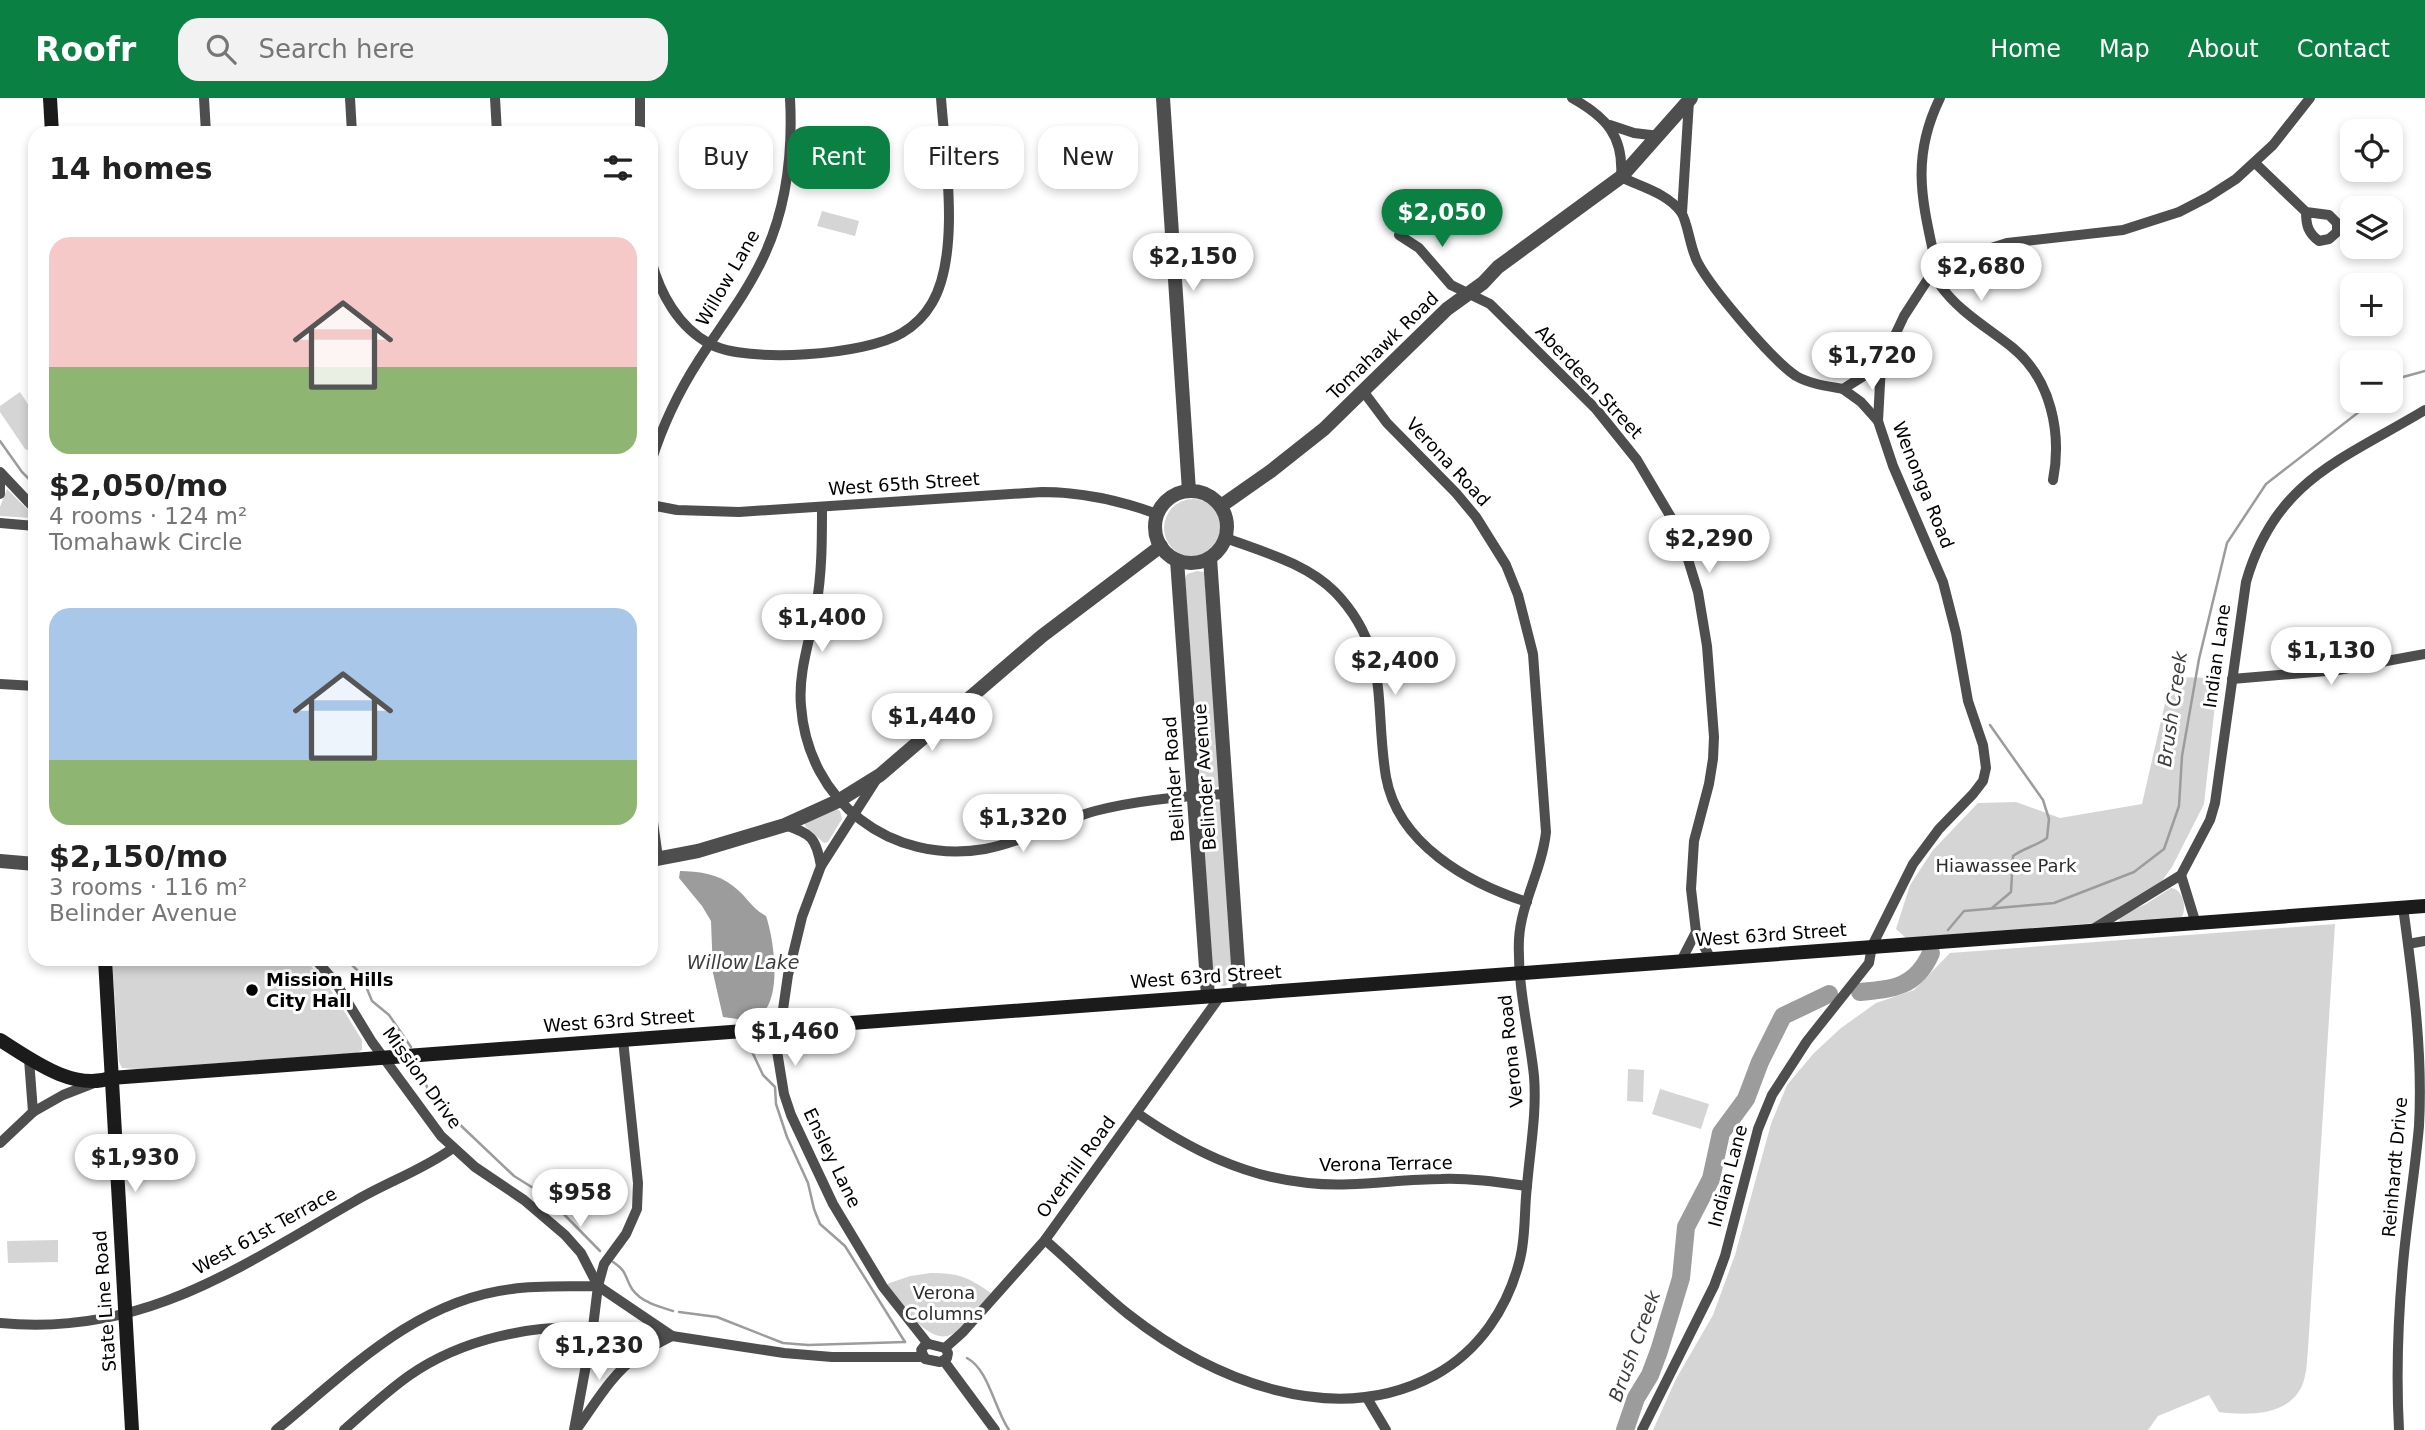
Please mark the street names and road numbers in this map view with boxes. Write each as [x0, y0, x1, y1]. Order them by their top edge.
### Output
street label: Willow Lane [692, 226, 764, 330]
street label: Tomahawk Road [1322, 287, 1442, 405]
street label: Aberdeen Street [1531, 321, 1647, 443]
street label: Verona Road [1402, 413, 1495, 510]
street label: Wenonga Road [1888, 418, 1958, 551]
street label: West 65th Street [828, 468, 980, 499]
street label: Indian Lane [2199, 603, 2234, 709]
street label: Belinder Avenue [1189, 703, 1220, 851]
street label: Belinder Road [1159, 716, 1188, 842]
street label: West 63rd Street [1695, 919, 1847, 950]
street label: West 63rd Street [1130, 961, 1282, 992]
street label: Verona Road [1494, 994, 1527, 1109]
street label: West 63rd Street [543, 1005, 695, 1036]
street label: Mission Drive [379, 1023, 466, 1133]
street label: Reinhardt Drive [2378, 1096, 2411, 1238]
street label: Ensley Lane [799, 1105, 866, 1211]
street label: Overhill Road [1032, 1112, 1119, 1222]
street label: Indian Lane [1704, 1123, 1751, 1229]
street label: Verona Terrace [1319, 1152, 1453, 1175]
street label: West 61st Terrace [189, 1182, 340, 1279]
street label: State Line Road [89, 1230, 120, 1372]

